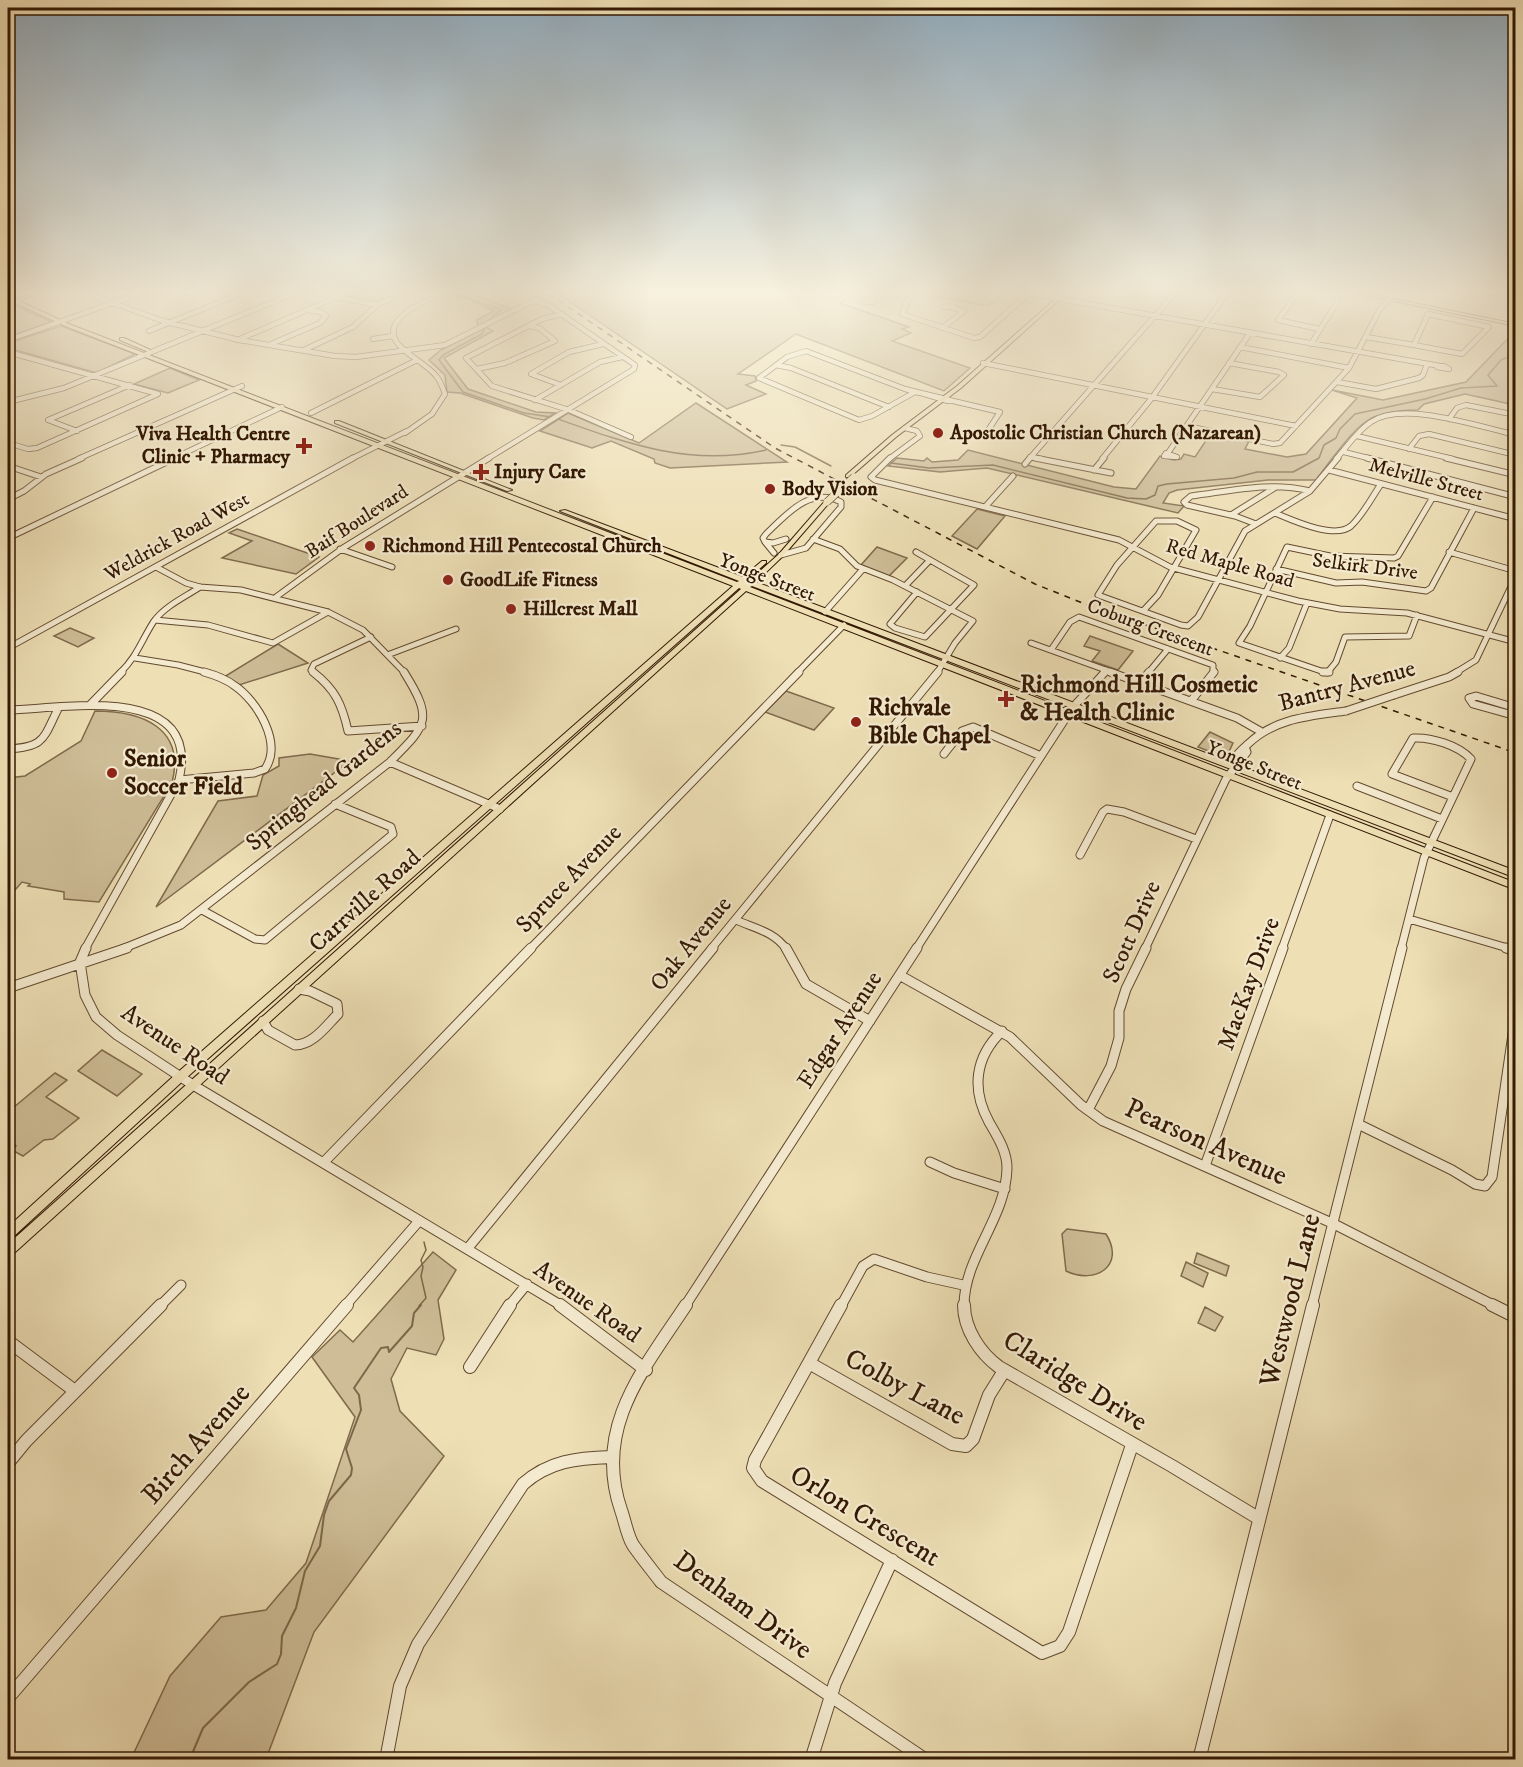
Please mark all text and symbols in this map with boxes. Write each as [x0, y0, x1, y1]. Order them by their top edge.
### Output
place label: Apostolic Christian Church (Nazarean) [949, 421, 1261, 446]
place label: Viva Health Centre Clinic + Pharmacy [135, 422, 291, 470]
marker: Apostolic Christian Church (Nazarean) [931, 426, 945, 440]
marker: Viva Health Centre Clinic + Pharmacy [295, 437, 313, 455]
street label: Melville Street [1366, 453, 1486, 507]
place label: Injury Care [494, 460, 587, 485]
marker: Injury Care [472, 463, 490, 481]
place label: Body Vision [782, 477, 878, 502]
street label: Baif Boulevard [301, 479, 413, 565]
marker: Body Vision [763, 482, 777, 496]
street label: Weldrick Road West [99, 487, 254, 588]
place label: Richmond Hill Pentecostal Church [382, 534, 662, 559]
street label: Red Maple Road [1163, 534, 1297, 594]
marker: Richmond Hill Pentecostal Church [363, 539, 377, 553]
street label: Yonge Street [715, 548, 819, 608]
street label: Selkirk Drive [1311, 548, 1419, 586]
place label: GoodLife Fitness [460, 568, 598, 593]
marker: GoodLife Fitness [441, 573, 455, 587]
street label: Coburg Crescent [1083, 594, 1217, 662]
place label: Hillcrest Mall [523, 597, 638, 622]
marker: Hillcrest Mall [504, 602, 518, 616]
street label: Bantry Avenue [1275, 653, 1419, 719]
place label: Richmond Hill Cosmetic & Health Clinic [1020, 670, 1259, 728]
marker: Richmond Hill Cosmetic & Health Clinic [997, 690, 1015, 708]
place label: Richvale Bible Chapel [868, 693, 991, 751]
street label: Springhead Gardens [240, 714, 408, 858]
marker: Richvale Bible Chapel [849, 715, 863, 729]
street label: Yonge Street [1202, 735, 1306, 797]
place label: Senior Soccer Field [124, 744, 244, 802]
marker: Senior Soccer Field [105, 766, 119, 780]
street label: Spruce Avenue [510, 818, 628, 940]
street label: Carrville Road [303, 843, 427, 959]
street label: Scott Drive [1096, 876, 1168, 988]
street label: Oak Avenue [644, 890, 738, 998]
street label: MacKay Drive [1211, 913, 1287, 1055]
street label: Edgar Avenue [791, 966, 889, 1094]
street label: Avenue Road [115, 998, 235, 1092]
street label: Pearson Avenue [1119, 1091, 1293, 1193]
street label: Westwood Lane [1251, 1210, 1328, 1391]
street label: Avenue Road [528, 1254, 646, 1350]
street label: Claridge Drive [996, 1323, 1154, 1439]
street label: Colby Lane [839, 1341, 971, 1433]
street label: Birch Avenue [134, 1376, 258, 1512]
street label: Orlon Crescent [783, 1457, 947, 1575]
street label: Denham Drive [667, 1543, 819, 1667]

